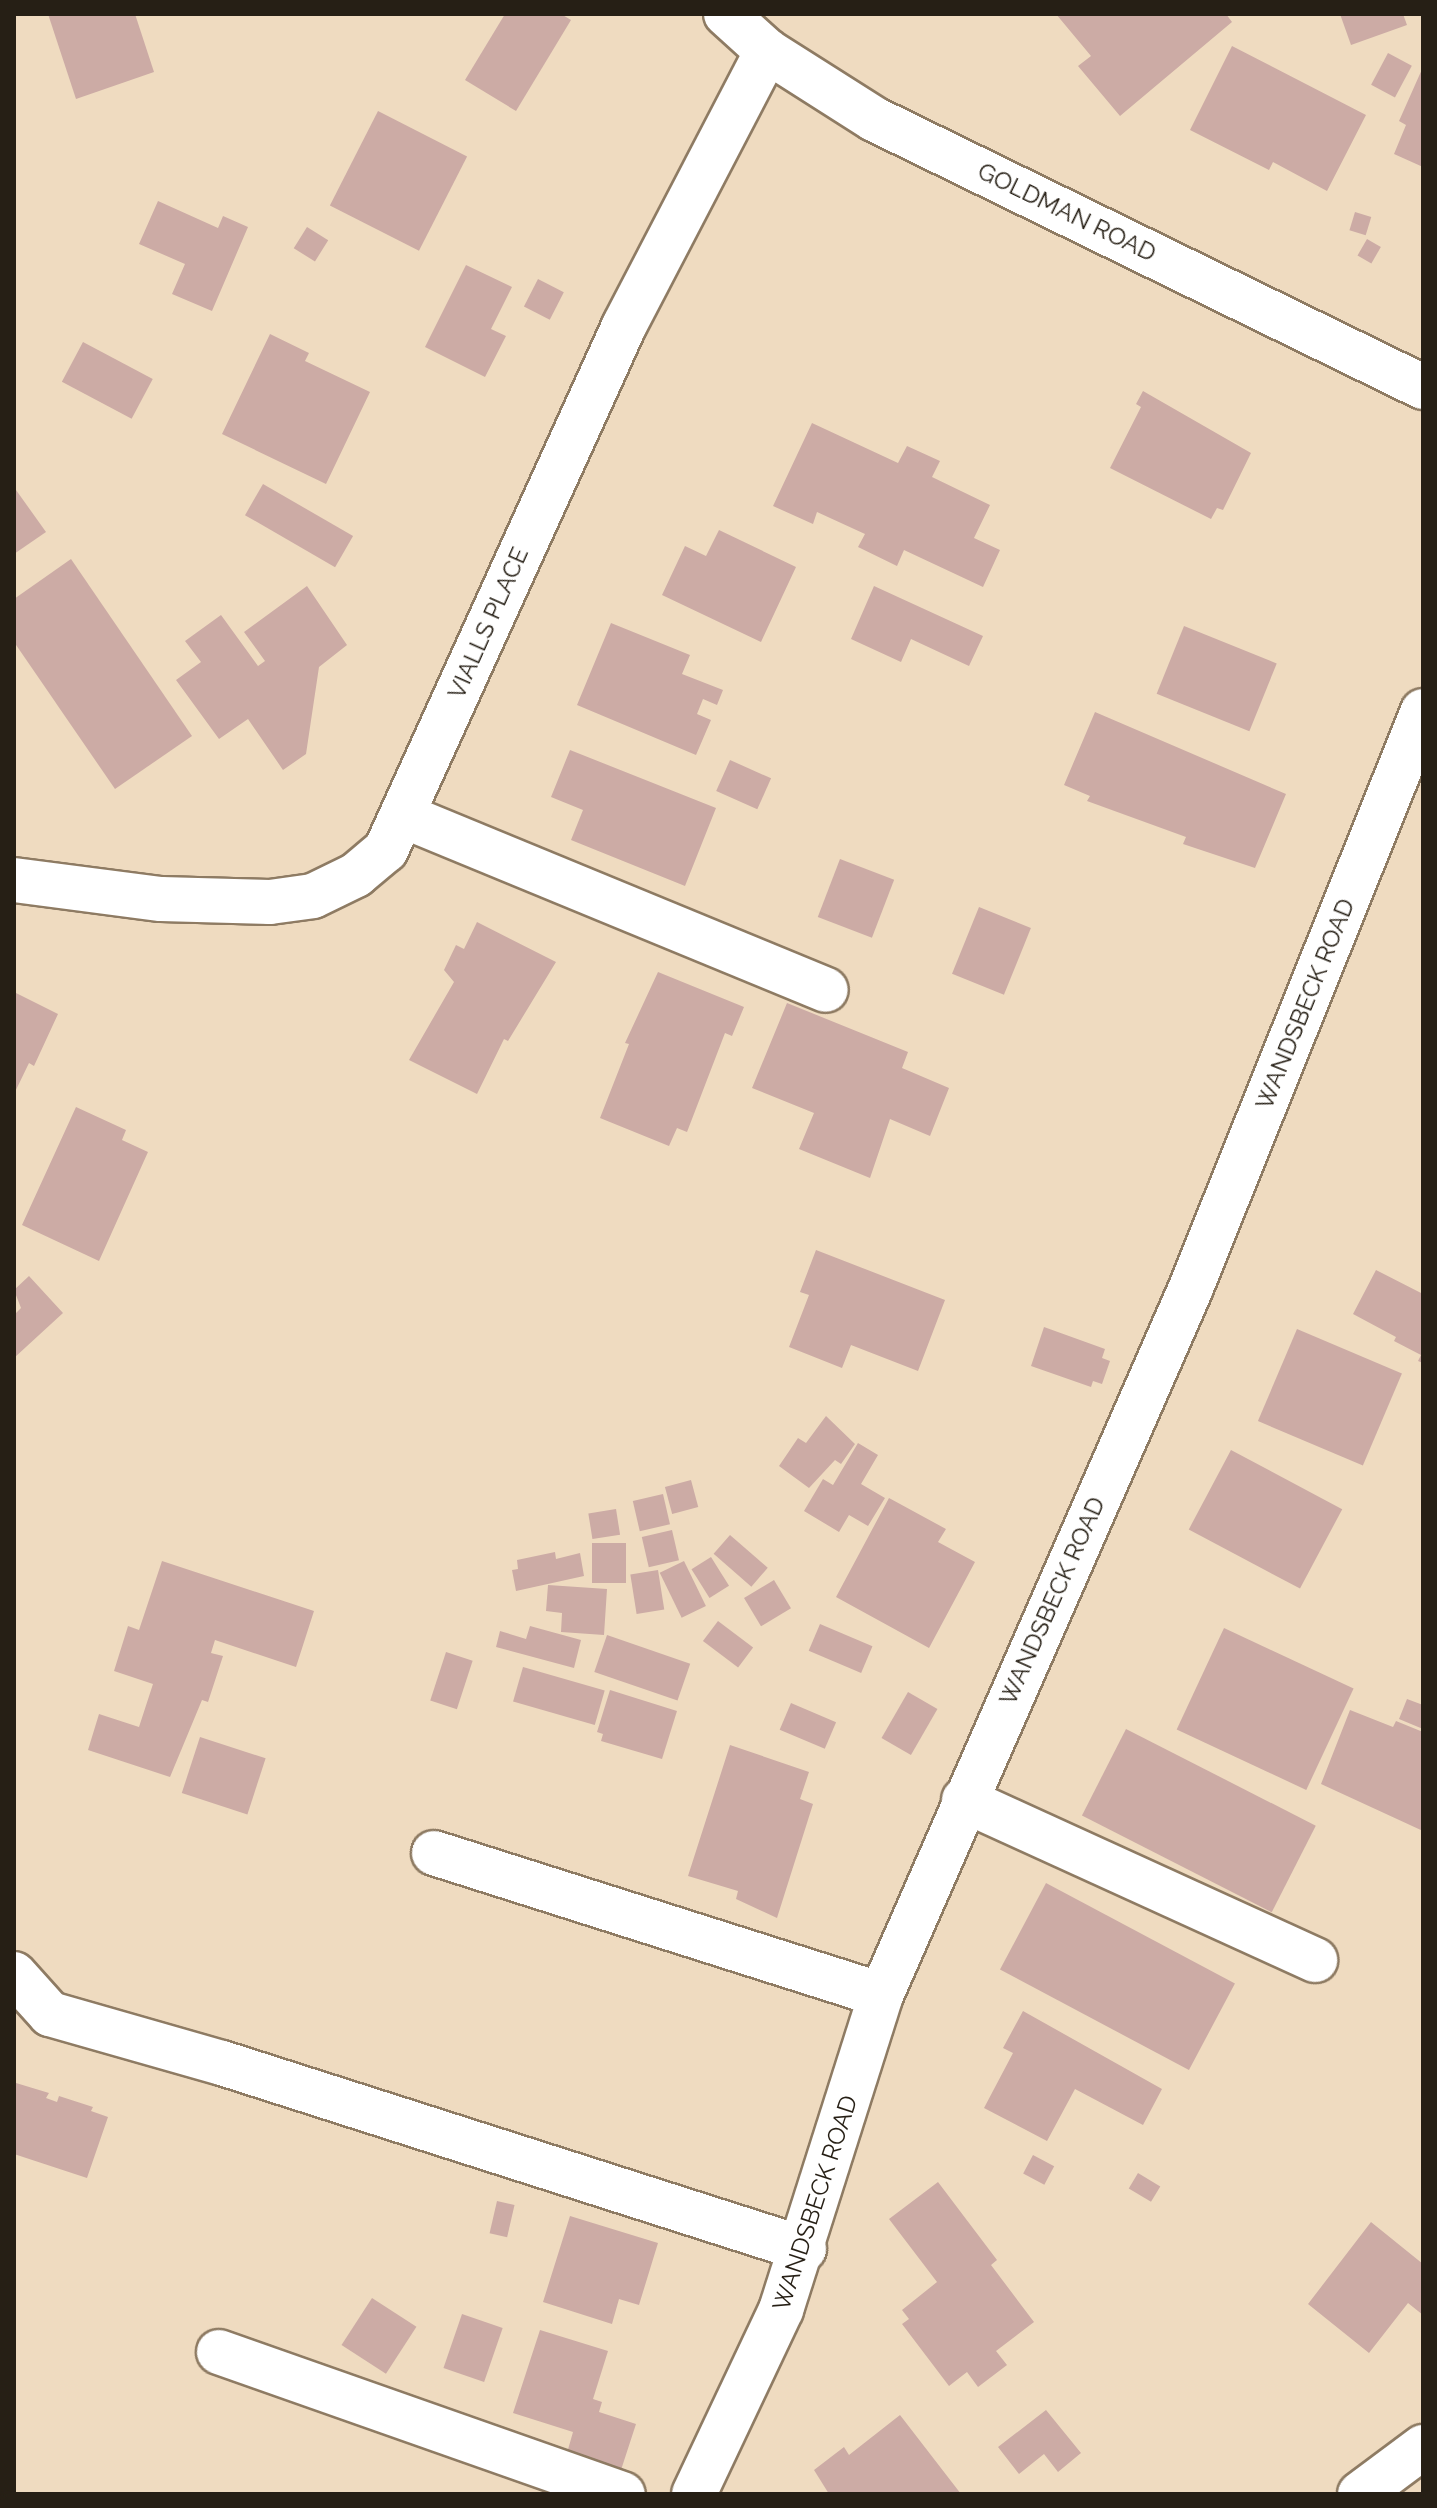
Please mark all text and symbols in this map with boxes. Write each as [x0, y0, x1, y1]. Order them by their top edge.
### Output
street label: GOLDMAN ROAD [973, 156, 1161, 268]
street label: VIALLS PLACE [442, 543, 534, 703]
street label: WANDSBECK ROAD [1250, 894, 1360, 1114]
street label: WANDSBECK ROAD [993, 1492, 1111, 1710]
street label: WANDSBECK ROAD [767, 2092, 863, 2314]

